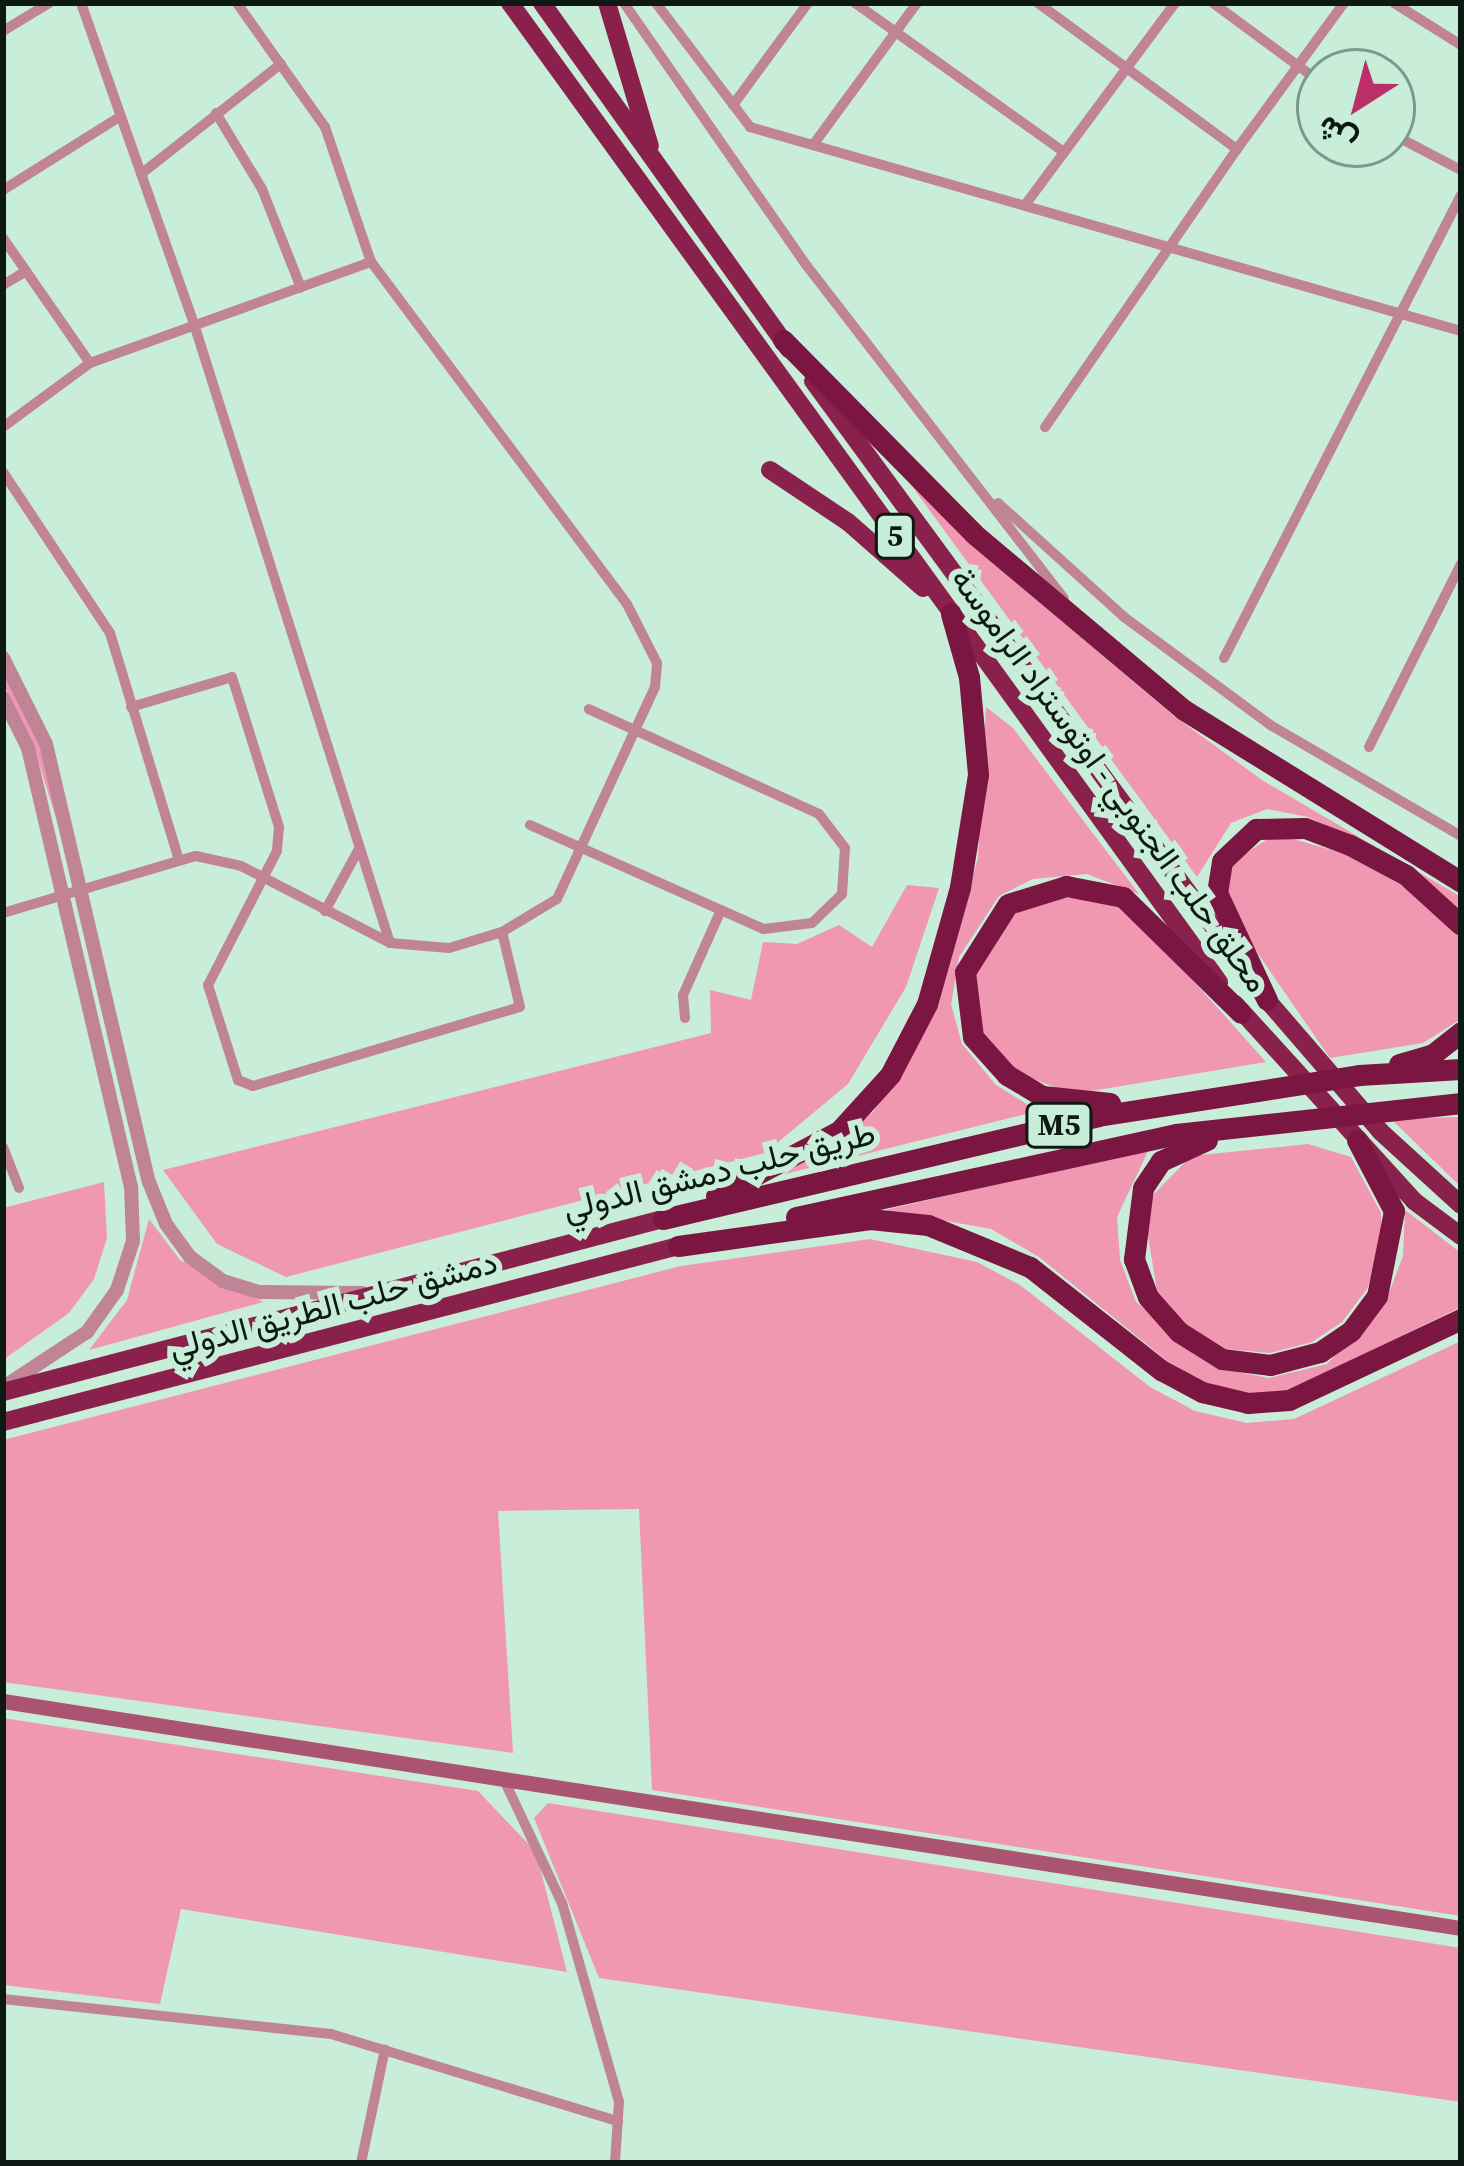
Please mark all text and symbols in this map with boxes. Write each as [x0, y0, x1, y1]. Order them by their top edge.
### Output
north arrow [1296, 48, 1416, 168]
text: ش [1307, 105, 1366, 165]
road number: 5 [874, 512, 916, 560]
street label: محلق حلب الجنوبي - اوتوستراد الراموسة [943, 560, 1277, 1000]
road number: M5 [1023, 1101, 1095, 1149]
street label: طريق حلب دمشق الدولي [559, 1113, 879, 1229]
street label: دمشق حلب الطريق الدولي [164, 1242, 502, 1368]

